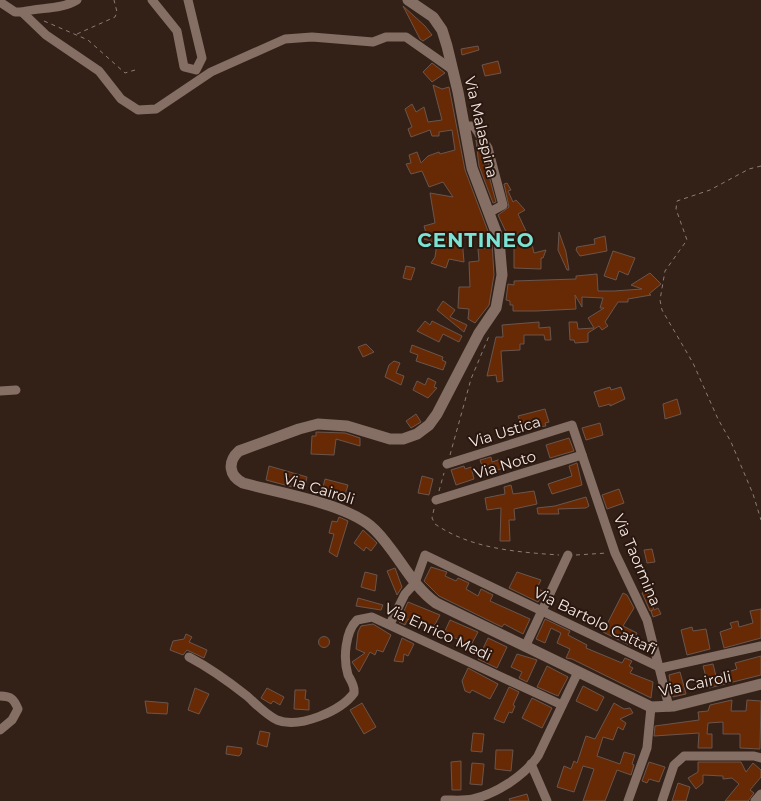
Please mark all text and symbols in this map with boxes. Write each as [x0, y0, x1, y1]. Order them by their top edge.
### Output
street label: Via Malaspina [461, 74, 502, 180]
district label: CENTINEO [417, 228, 535, 252]
street label: Via Ustica [467, 412, 543, 451]
street label: Via Noto [472, 446, 538, 483]
street label: Via Cairoli [281, 469, 357, 508]
street label: Via Taormina [610, 511, 665, 609]
street label: Via Bartolo Cattafi [530, 582, 660, 659]
street label: Via Enrico Medi [381, 598, 495, 665]
street label: Via Cairoli [657, 667, 733, 700]

